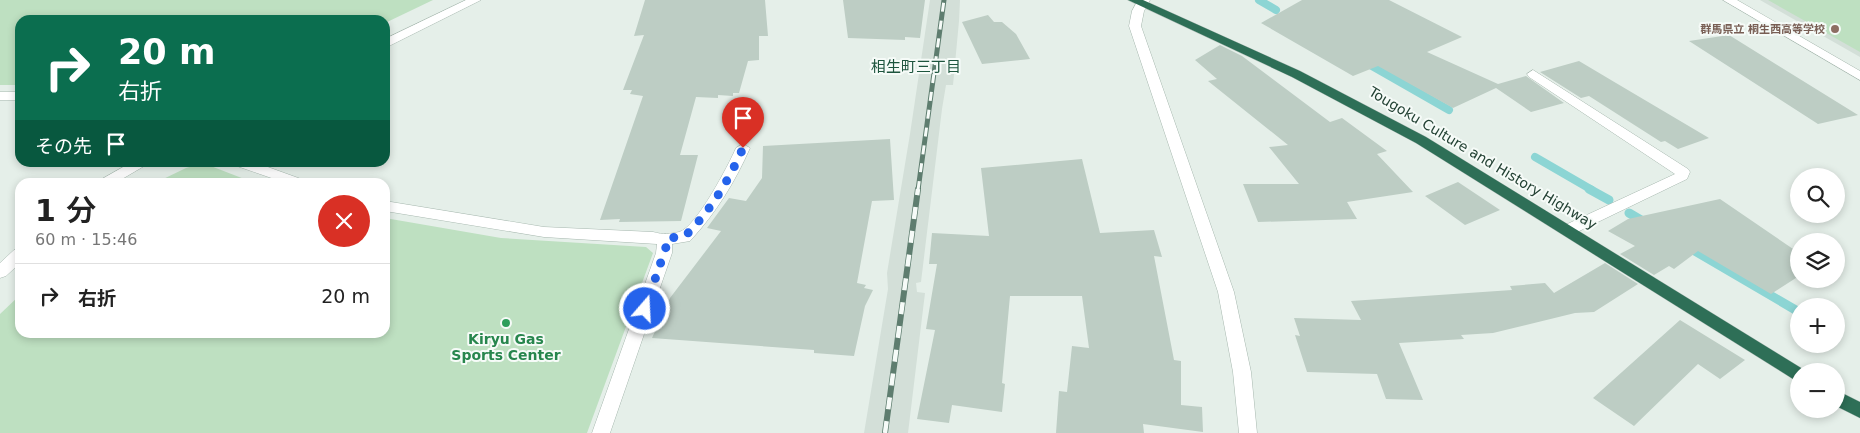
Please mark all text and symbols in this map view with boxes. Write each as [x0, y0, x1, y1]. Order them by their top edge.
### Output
place label: 群馬県立 桐生西高等学校 [1700, 23, 1825, 36]
marker: 群馬県立 桐生西高等学校 [1829, 23, 1841, 35]
text: 20 m [118, 32, 215, 72]
icon: right [35, 35, 100, 100]
district label: 相生町三丁目 [871, 58, 961, 76]
text: 右折 [118, 79, 162, 104]
street label: Tougoku Culture and History Highway [1365, 83, 1600, 233]
pin [722, 97, 764, 148]
icon: arrive [729, 104, 757, 132]
icon: arrive [102, 130, 130, 158]
text: その先 [35, 135, 92, 157]
map controls [1790, 168, 1845, 418]
button: search [1790, 168, 1845, 223]
text: 1 分 [35, 193, 96, 228]
button: close [318, 195, 370, 247]
text: 60 m · 15:46 [35, 230, 137, 249]
button: layers [1790, 233, 1845, 288]
icon: right [35, 282, 63, 310]
position arrow [618, 282, 670, 334]
text: 20 m [321, 285, 370, 307]
text: 右折 [78, 287, 116, 309]
button: + [1790, 298, 1845, 353]
marker: Kiryu Gas Sports Center [500, 317, 512, 329]
place label: Kiryu Gas Sports Center [451, 331, 561, 363]
button: − [1790, 363, 1845, 418]

